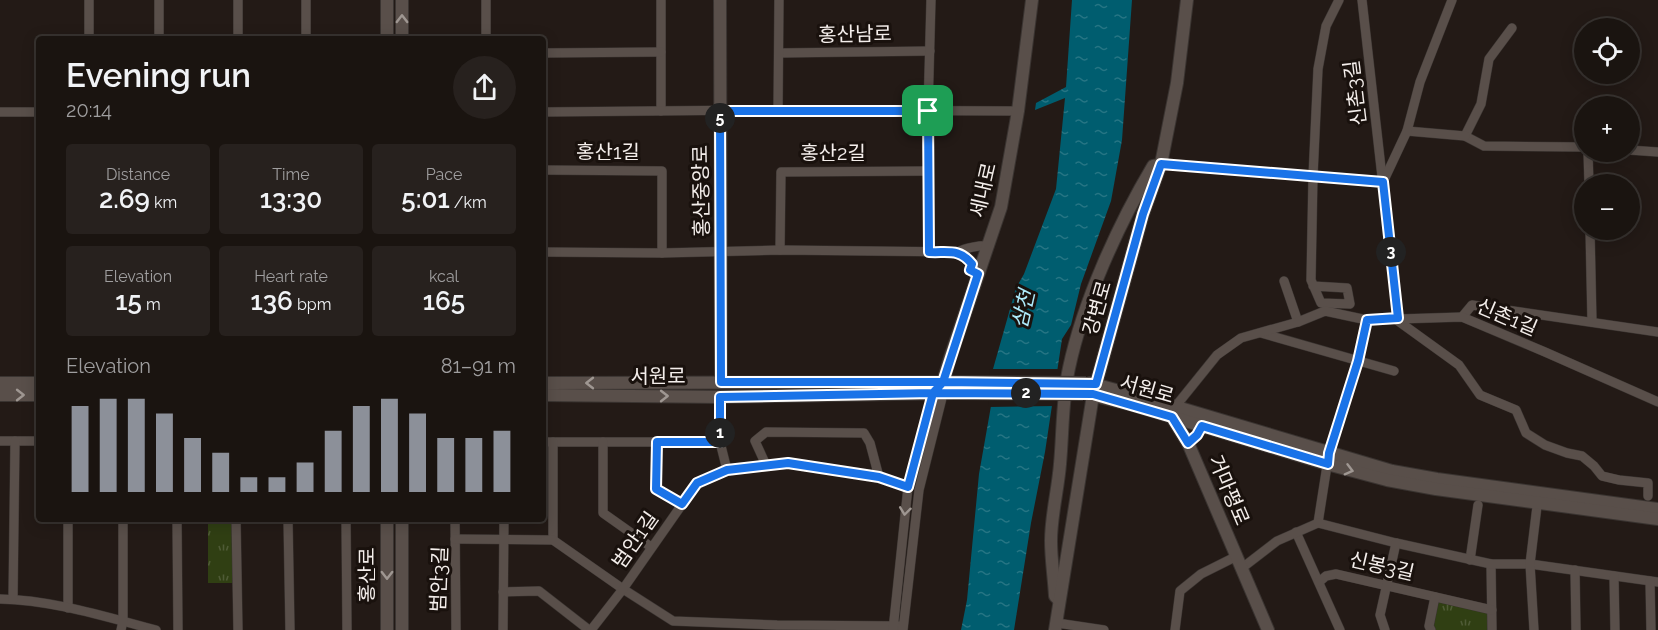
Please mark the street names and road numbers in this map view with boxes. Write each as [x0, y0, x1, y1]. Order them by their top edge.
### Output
street label: 홍산남로 [818, 21, 892, 47]
street label: 신촌3길 [1339, 59, 1371, 127]
street label: 홍산1길 [576, 140, 640, 164]
street label: 홍산2길 [800, 141, 866, 165]
street label: 홍산중앙로 [688, 145, 714, 237]
street label: 세내로 [965, 160, 1001, 220]
street label: 강변로 [1078, 278, 1116, 338]
street label: 신촌1길 [1473, 293, 1541, 341]
street label: 서원로 [630, 364, 686, 388]
street label: 서원로 [1117, 370, 1177, 408]
street label: 거마평로 [1204, 451, 1254, 529]
street label: 범안1길 [607, 507, 663, 573]
street label: 범안3길 [426, 546, 452, 612]
street label: 홍산로 [355, 547, 379, 603]
street label: 신봉3길 [1347, 547, 1417, 585]

